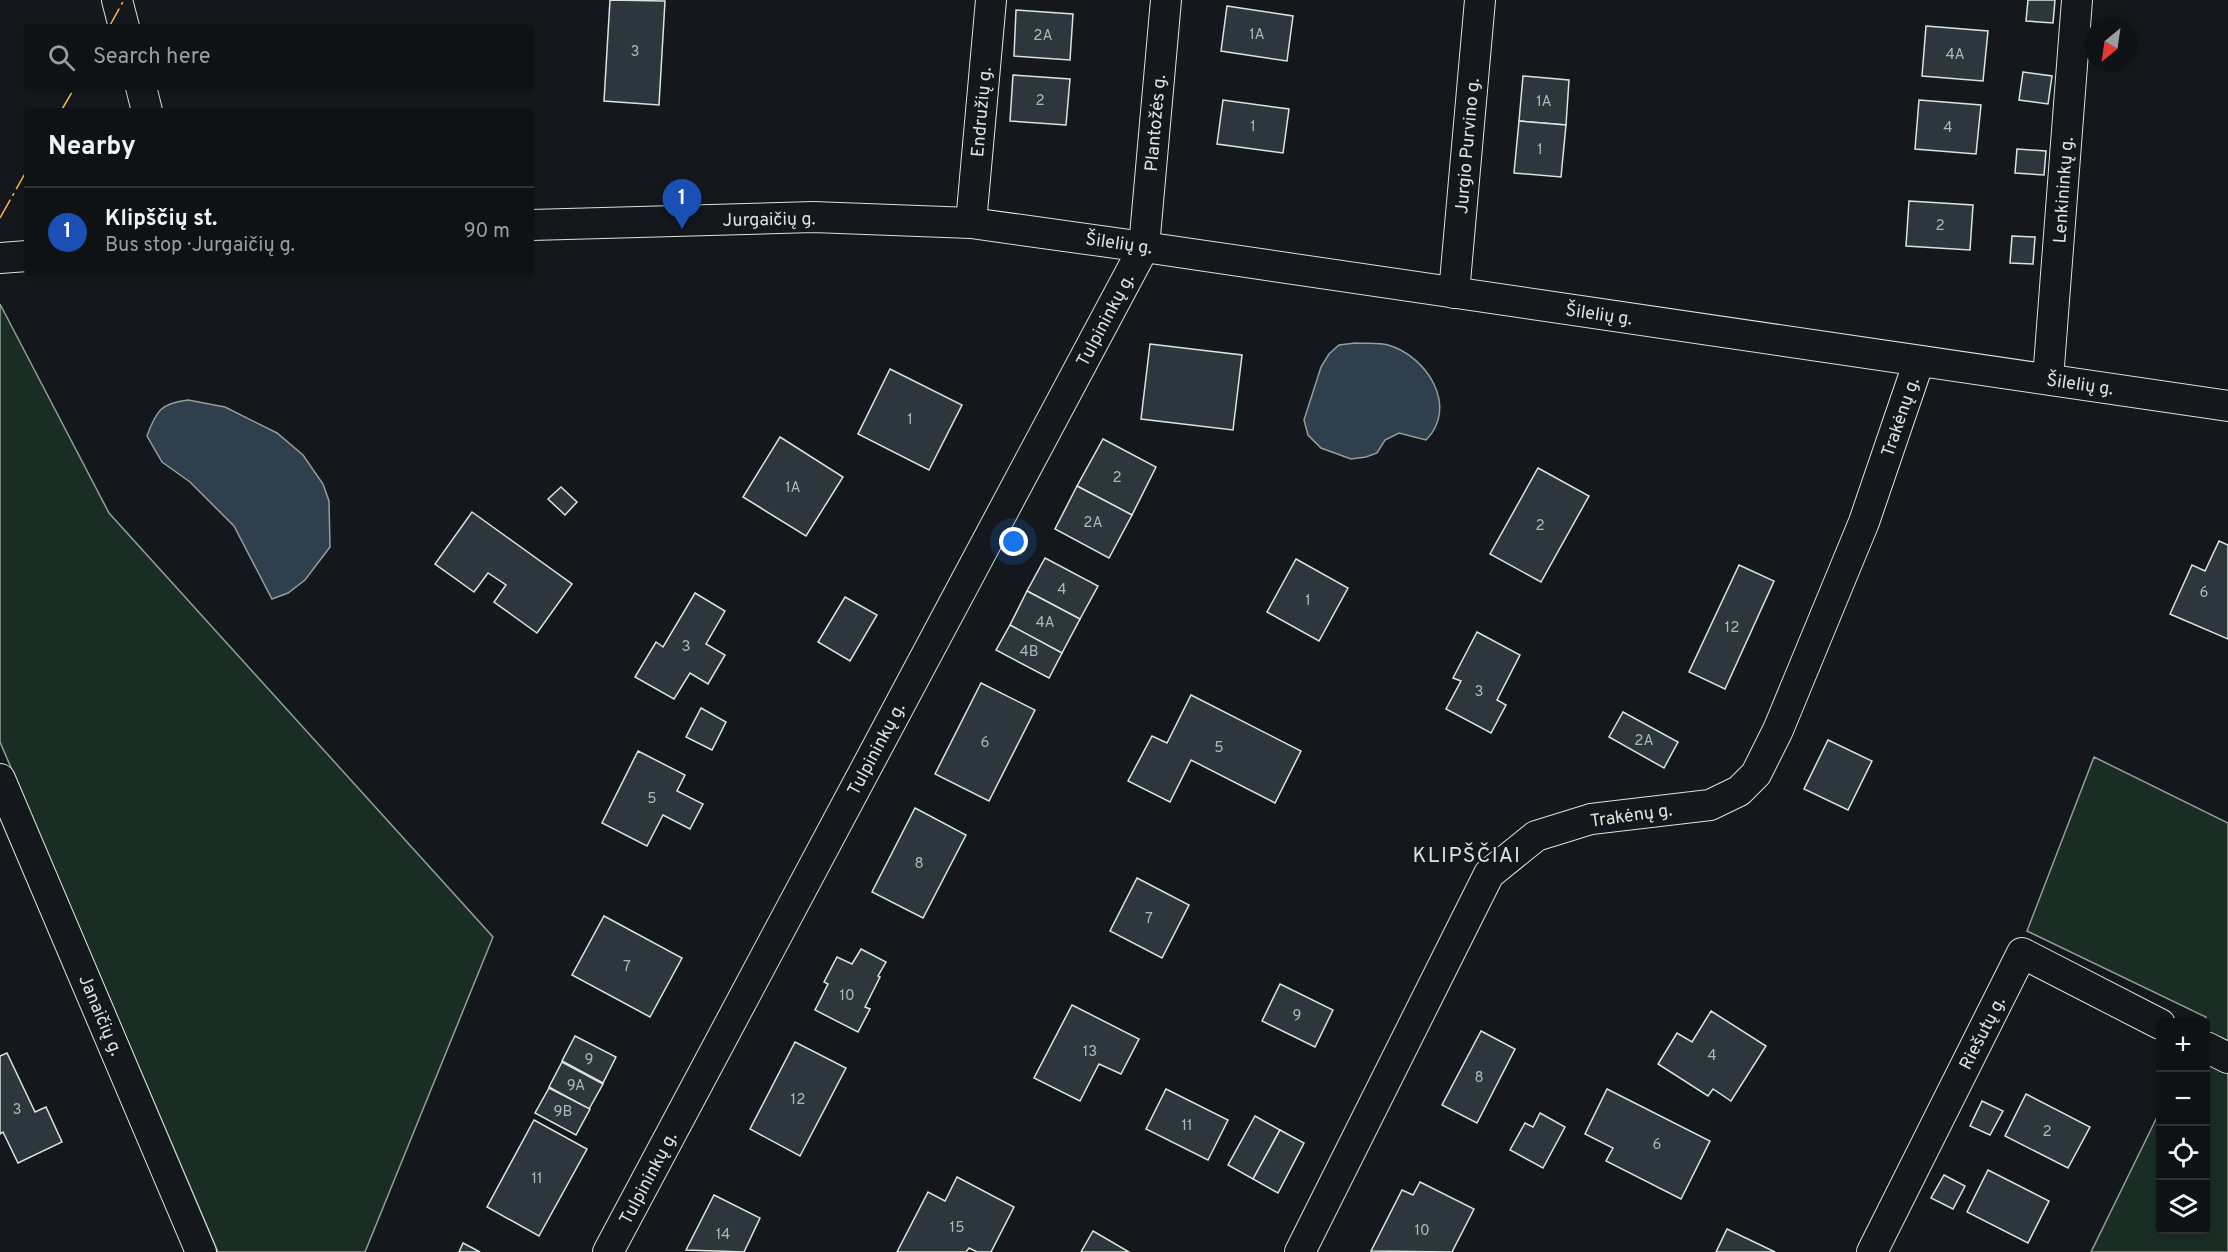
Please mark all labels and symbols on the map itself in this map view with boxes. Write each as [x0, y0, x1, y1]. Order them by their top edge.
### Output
north arrow [2084, 18, 2138, 72]
house number: 1A [1249, 26, 1265, 45]
house number: 2A [1033, 27, 1053, 46]
house number: 3 [630, 43, 640, 62]
house number: 4A [1945, 46, 1965, 65]
street label: Endružių g. [967, 66, 998, 158]
street label: Plantožės g. [1141, 74, 1172, 173]
street label: Jurgio Purvino g. [1451, 77, 1486, 215]
house number: 2 [1035, 92, 1045, 111]
house number: 1A [1536, 93, 1552, 112]
house number: 1 [1250, 118, 1256, 137]
house number: 4 [1943, 119, 1953, 138]
street label: Lenkininkų g. [2049, 136, 2080, 244]
house number: 1 [1537, 141, 1543, 160]
pin: 1 [662, 180, 702, 229]
street label: Jurgaičių g. [722, 208, 816, 233]
house number: 2 [1935, 217, 1945, 236]
street label: Šilelių g. [1084, 226, 1154, 261]
street label: Tulpininkų g. [1072, 270, 1140, 371]
street label: Šilelių g. [1564, 297, 1634, 332]
street label: Šilelių g. [2045, 367, 2115, 402]
street label: Trakėnų g. [1877, 375, 1926, 460]
house number: 1 [907, 411, 913, 430]
house number: 2 [1112, 469, 1122, 488]
house number: 1A [785, 479, 801, 498]
house number: 2A [1083, 514, 1103, 533]
house number: 2 [1535, 517, 1545, 536]
your location [999, 527, 1028, 556]
house number: 4 [1057, 581, 1067, 600]
house number: 6 [2200, 584, 2209, 603]
house number: 1 [1305, 592, 1311, 611]
house number: 4A [1035, 614, 1055, 633]
house number: 12 [1725, 619, 1739, 638]
house number: 3 [681, 638, 691, 657]
house number: 4B [1019, 643, 1039, 662]
house number: 3 [1474, 683, 1484, 702]
street label: Tulpininkų g. [843, 699, 911, 800]
house number: 2A [1634, 732, 1654, 751]
house number: 6 [981, 734, 990, 753]
house number: 5 [1214, 739, 1224, 758]
house number: 5 [647, 790, 657, 809]
street label: Trakėnų g. [1589, 799, 1674, 834]
district label: KLIPŠČIAI [1412, 842, 1522, 870]
house number: 8 [914, 855, 924, 874]
house number: 7 [1145, 910, 1153, 929]
house number: 7 [623, 958, 631, 977]
street label: Janaičių g. [72, 972, 127, 1060]
house number: 10 [839, 987, 855, 1006]
street label: Riešutų g. [1955, 993, 2012, 1074]
house number: 9 [1293, 1007, 1301, 1026]
house number: 13 [1083, 1043, 1097, 1062]
house number: 4 [1707, 1047, 1717, 1066]
house number: 9 [585, 1051, 593, 1070]
house number: 8 [1474, 1069, 1484, 1088]
house number: 9A [567, 1077, 585, 1096]
house number: 12 [791, 1091, 805, 1110]
house number: 3 [12, 1101, 22, 1120]
house number: 9B [554, 1103, 572, 1122]
house number: 11 [1181, 1117, 1193, 1136]
house number: 2 [2042, 1123, 2052, 1142]
street label: Tulpininkų g. [615, 1128, 683, 1229]
house number: 6 [1653, 1136, 1662, 1155]
house number: 11 [531, 1170, 543, 1189]
house number: 15 [950, 1219, 964, 1238]
house number: 10 [1414, 1222, 1430, 1241]
house number: 14 [716, 1226, 730, 1245]

